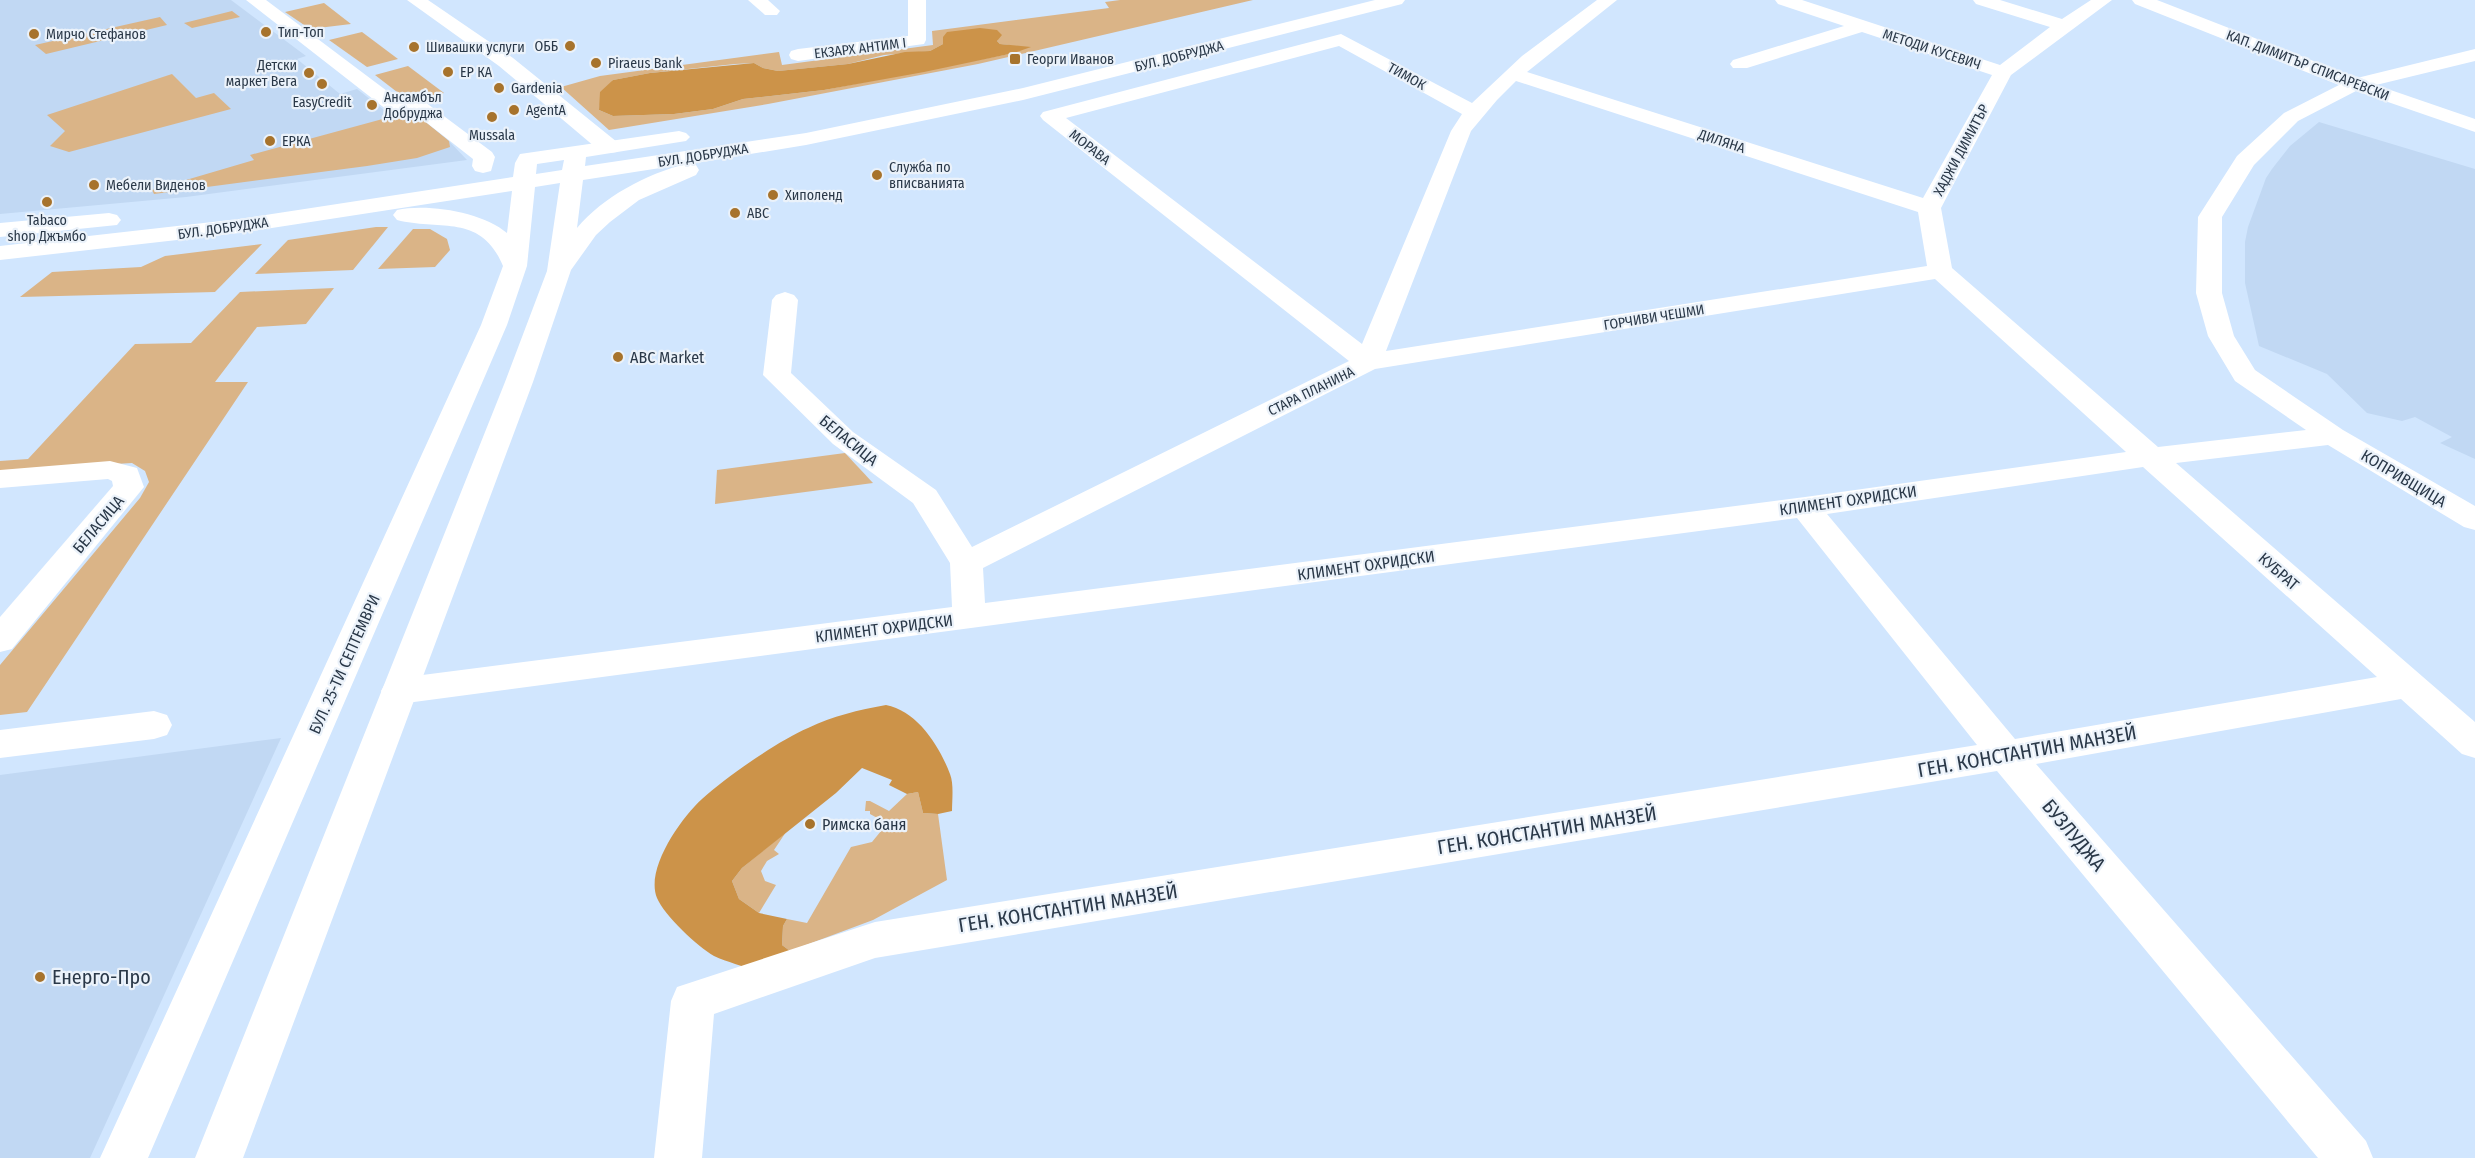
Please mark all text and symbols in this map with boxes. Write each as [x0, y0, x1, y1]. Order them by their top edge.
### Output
place label: Тип-Топ [278, 24, 324, 41]
marker: Тип-Топ [259, 25, 273, 39]
place label: Мирчо Стефанов [46, 26, 146, 43]
street label: МЕТОДИ КУСЕВИЧ [1881, 26, 1983, 73]
street label: КАП. ДИМИТЪР СПИСАРЕВСКИ [2224, 26, 2392, 104]
marker: Мирчо Стефанов [27, 27, 41, 41]
street label: ЕКЗАРХ АНТИМ I [813, 34, 907, 63]
street label: БУЛ. ДОБРУДЖА [1133, 37, 1226, 76]
place label: ОББ [535, 38, 558, 55]
place label: Шивашки услуги [426, 39, 525, 56]
marker: ОББ [563, 39, 577, 53]
marker: Шивашки услуги [407, 40, 421, 54]
place label: Георги Иванов [1027, 51, 1114, 68]
marker: Георги Иванов [1008, 52, 1022, 66]
place label: Piraeus Bank [608, 55, 683, 72]
marker: Piraeus Bank [589, 56, 603, 70]
place label: Детски маркет Вега [226, 57, 297, 90]
street label: ТИМОК [1385, 59, 1429, 94]
place label: ЕР КА [460, 64, 493, 81]
marker: ЕР КА [441, 65, 455, 79]
marker: Детски маркет Вега [302, 66, 316, 80]
marker: EasyCredit [315, 77, 329, 91]
place label: Gardenia [511, 80, 563, 97]
marker: Gardenia [492, 81, 506, 95]
place label: Ансамбъл Добруджа [383, 89, 443, 122]
place label: EasyCredit [292, 94, 352, 111]
marker: Ансамбъл Добруджа [365, 98, 379, 112]
street label: ХАДЖИ ДИМИТЪР [1930, 101, 1993, 199]
place label: AgentA [526, 102, 567, 119]
marker: AgentA [507, 103, 521, 117]
marker: Mussala [485, 110, 499, 124]
street label: МОРАВА [1066, 126, 1114, 169]
street label: ДИЛЯНА [1695, 126, 1748, 157]
place label: Mussala [469, 127, 515, 144]
place label: ЕРКА [282, 133, 311, 150]
marker: ЕРКА [263, 134, 277, 148]
street label: БУЛ. ДОБРУДЖА [657, 140, 750, 171]
place label: Служба по вписванията [889, 159, 965, 192]
marker: Служба по вписванията [870, 168, 884, 182]
place label: Мебели Виденов [106, 177, 206, 194]
marker: Мебели Виденов [87, 178, 101, 192]
place label: Хиполенд [785, 187, 843, 204]
marker: Хиполенд [766, 188, 780, 202]
marker: Tabaco shop Джъмбо [40, 195, 54, 209]
place label: ABC [747, 205, 769, 222]
marker: ABC [728, 206, 742, 220]
place label: Tabaco shop Джъмбо [8, 212, 86, 245]
street label: БУЛ. ДОБРУДЖА [177, 214, 270, 243]
street label: ГОРЧИВИ ЧЕШМИ [1603, 301, 1706, 334]
place label: ABC Market [630, 348, 705, 367]
marker: ABC Market [611, 350, 625, 364]
street label: СТАРА ПЛАНИНА [1265, 363, 1358, 420]
street label: БЕЛАСИЦА [816, 411, 882, 470]
street label: КОПРИВЩИЦА [2358, 446, 2450, 512]
street label: КЛИМЕНТ ОХРИДСКИ [1778, 481, 1918, 520]
street label: БЕЛАСИЦА [69, 491, 128, 557]
street label: КЛИМЕНТ ОХРИДСКИ [1296, 546, 1436, 585]
street label: КУБРАТ [2255, 549, 2303, 594]
street label: БУЛ. 25-ТИ СЕПТЕМВРИ [305, 591, 384, 737]
street label: КЛИМЕНТ ОХРИДСКИ [814, 611, 954, 646]
street label: ГЕН. КОНСТАНТИН МАНЗЕЙ [1916, 720, 2138, 782]
street label: БУЗЛУДЖА [2037, 794, 2111, 876]
street label: ГЕН. КОНСТАНТИН МАНЗЕЙ [1436, 801, 1658, 859]
place label: Римска баня [822, 815, 907, 834]
marker: Римска баня [803, 817, 817, 831]
street label: ГЕН. КОНСТАНТИН МАНЗЕЙ [957, 879, 1179, 937]
place label: Енерго-Про [52, 965, 151, 989]
marker: Енерго-Про [33, 970, 47, 984]

